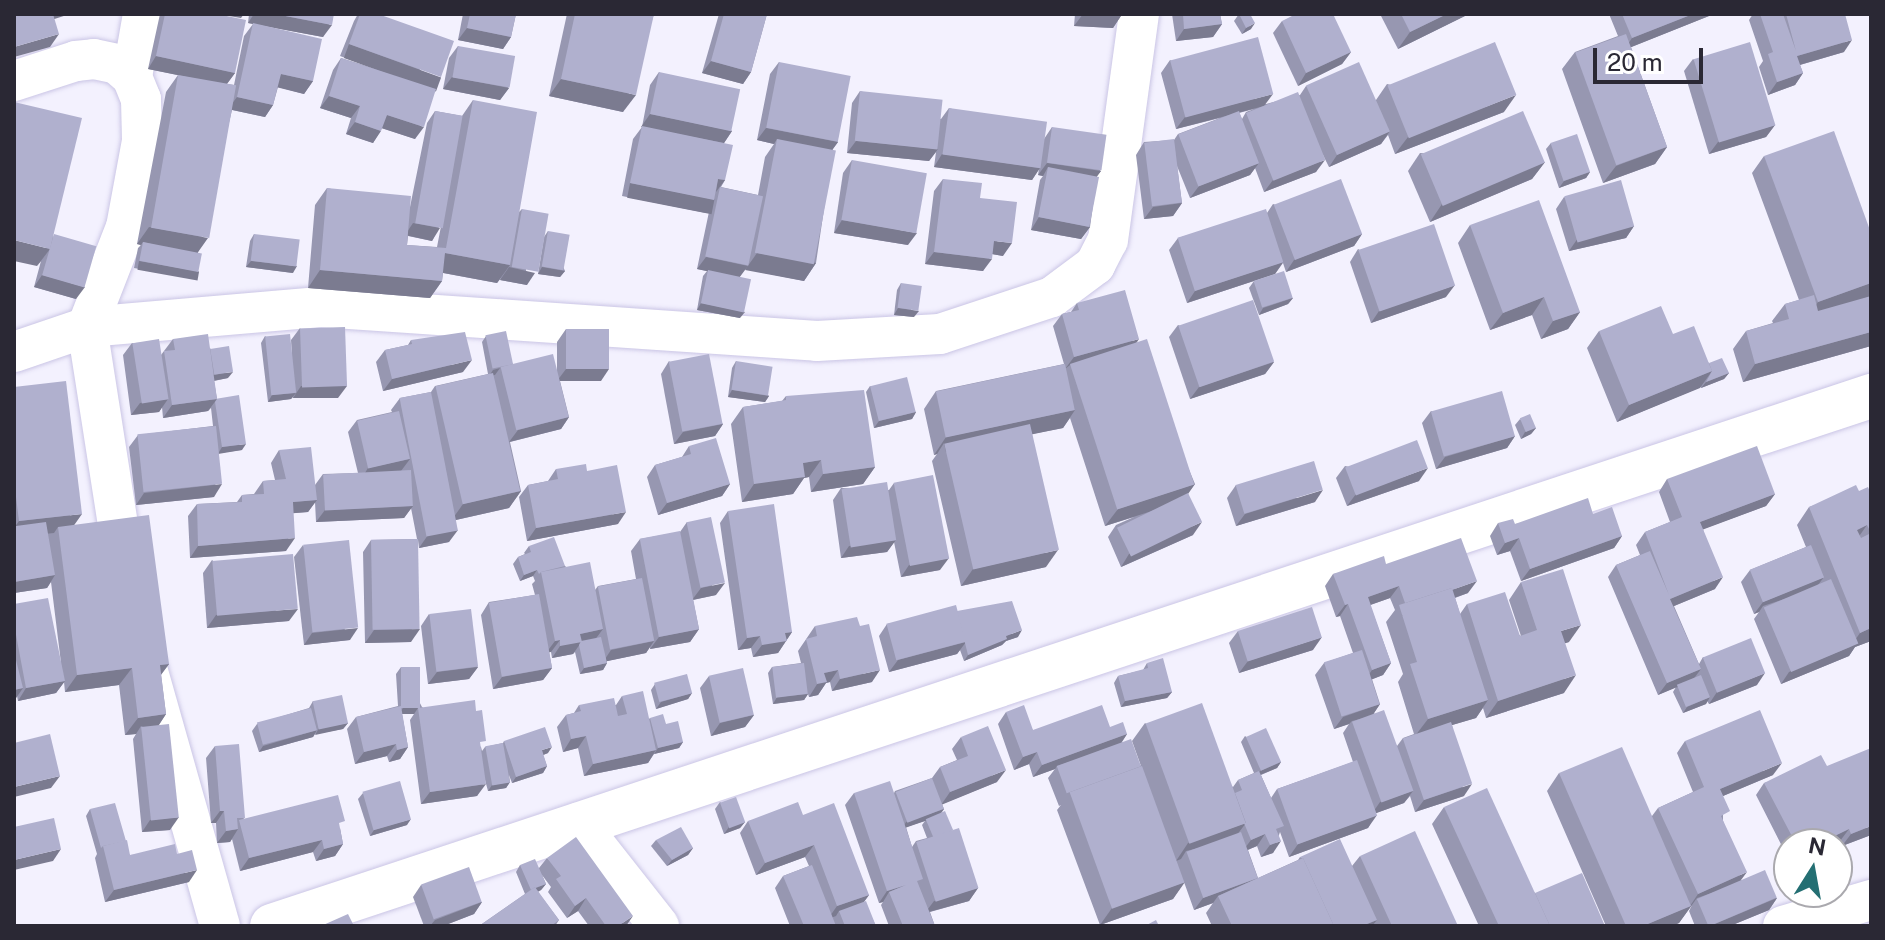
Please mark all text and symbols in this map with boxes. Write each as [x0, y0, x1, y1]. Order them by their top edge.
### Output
scale bar [1597, 32, 1707, 82]
text: 20 m [1607, 48, 1663, 76]
north arrow [1773, 828, 1853, 908]
text: N [1806, 832, 1828, 861]

